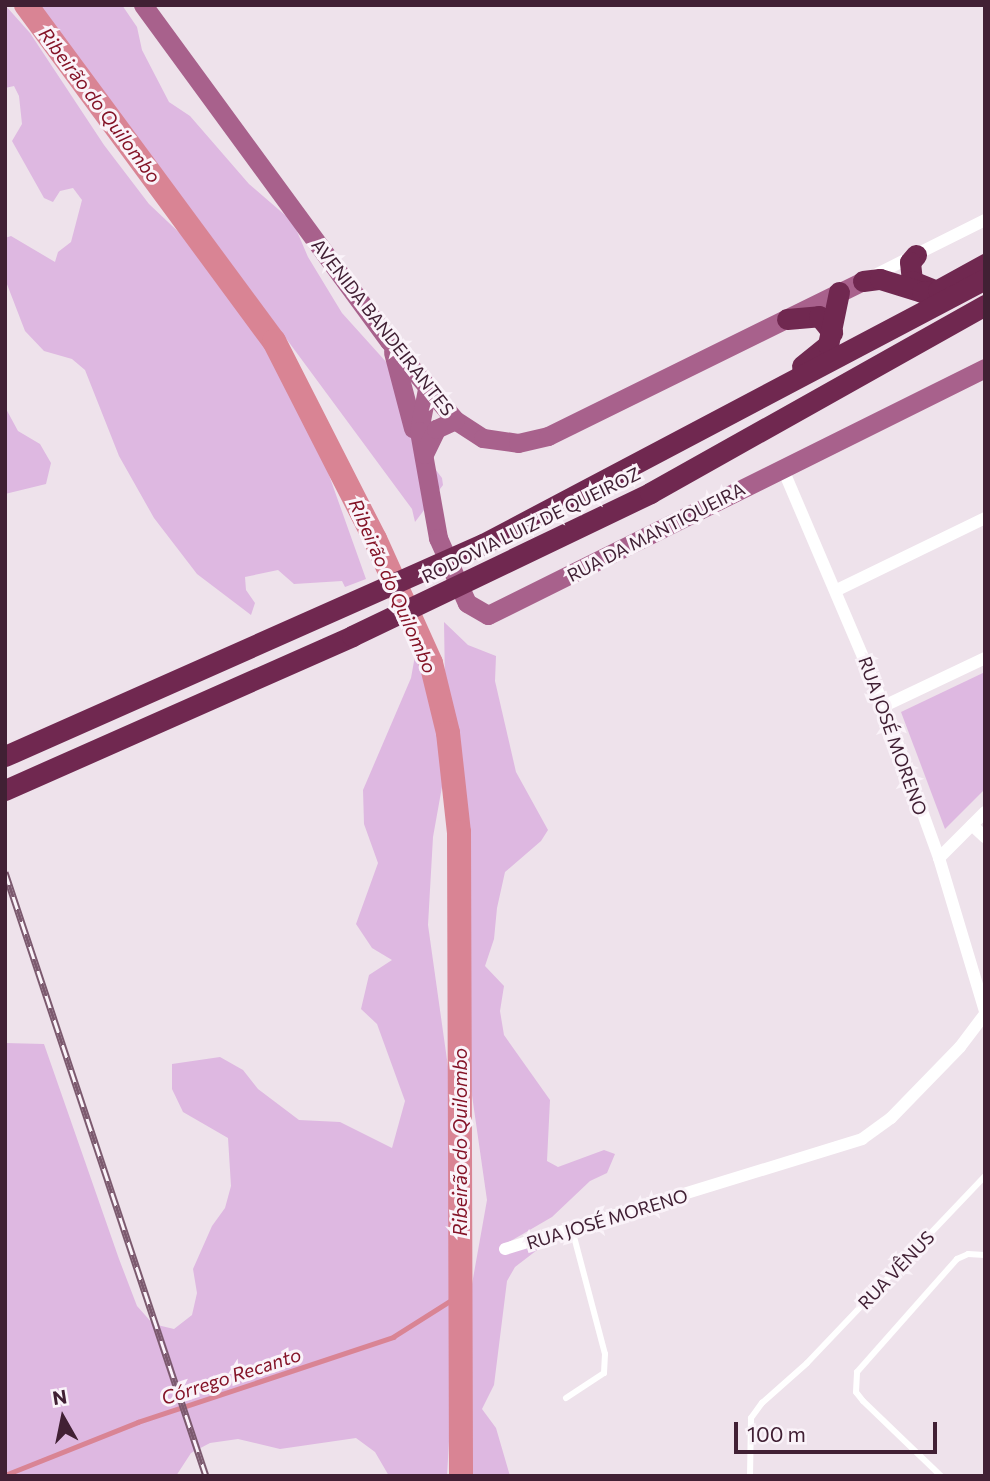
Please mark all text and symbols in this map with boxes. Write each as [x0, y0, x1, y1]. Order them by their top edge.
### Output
water label: Ribeirão do Quilombo [34, 23, 166, 187]
street label: AVENIDA BANDEIRANTES [307, 234, 459, 420]
street label: RODOVIA LUIZ DE QUEIROZ [418, 463, 644, 587]
street label: RUA DA MANTIQUEIRA [564, 478, 748, 586]
water label: Ribeirão do Quilombo [344, 495, 442, 677]
street label: RUA JOSÉ MORENO [854, 654, 932, 818]
water label: Ribeirão do Quilombo [449, 1048, 471, 1236]
street label: RUA JOSÉ MORENO [524, 1184, 690, 1254]
street label: RUA VÊNUS [853, 1226, 939, 1314]
water label: Córrego Recanto [158, 1343, 304, 1409]
north arrow [28, 1383, 98, 1453]
text: N [51, 1384, 68, 1409]
scale bar [738, 1408, 941, 1452]
text: 100 m [747, 1421, 806, 1446]

